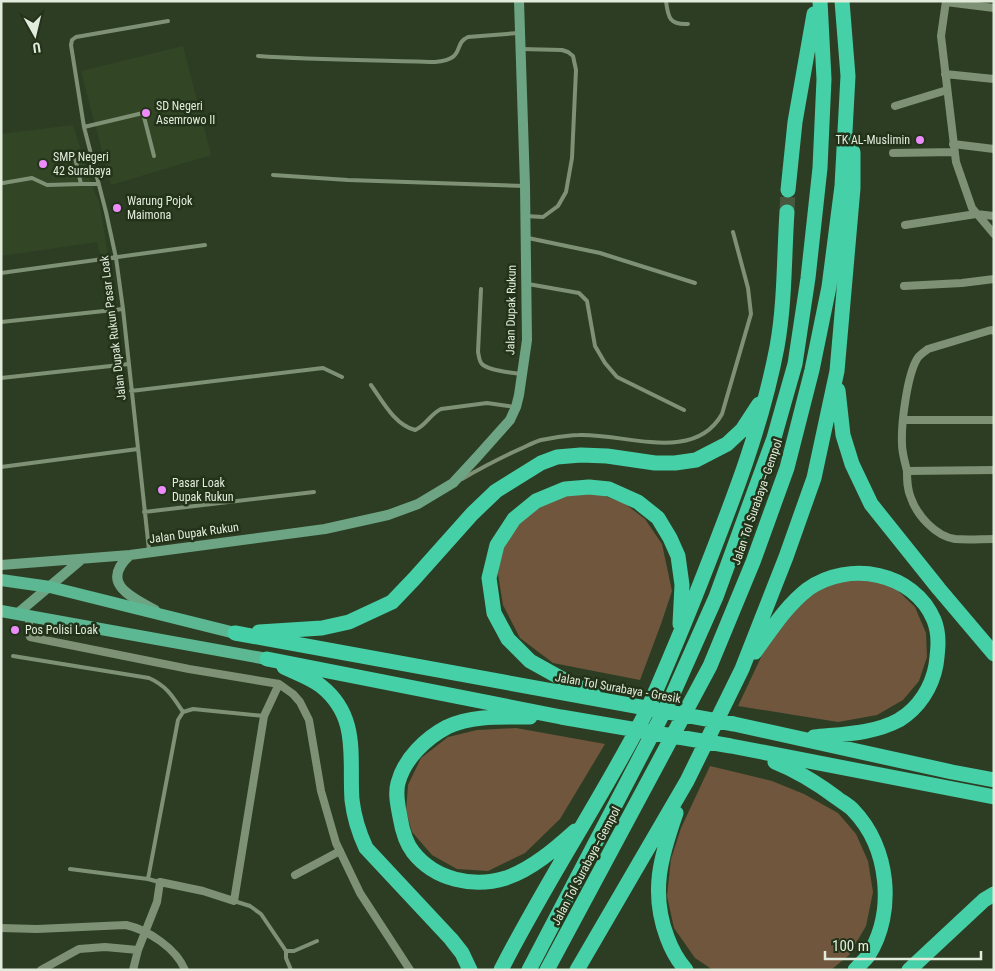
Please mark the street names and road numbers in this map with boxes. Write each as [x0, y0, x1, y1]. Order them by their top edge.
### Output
street label: Jalan Dupak Rukun Pasar Loak [97, 254, 129, 401]
street label: Jalan Dupak Rukun [503, 265, 519, 355]
street label: Jalan Tol Surabaya–Gempol [729, 437, 785, 567]
street label: Jalan Dupak Rukun [148, 520, 240, 546]
street label: Jalan Tol Surabaya - Gresik [554, 670, 683, 706]
street label: Jalan Tol Surabaya–Gempol [549, 804, 623, 928]

